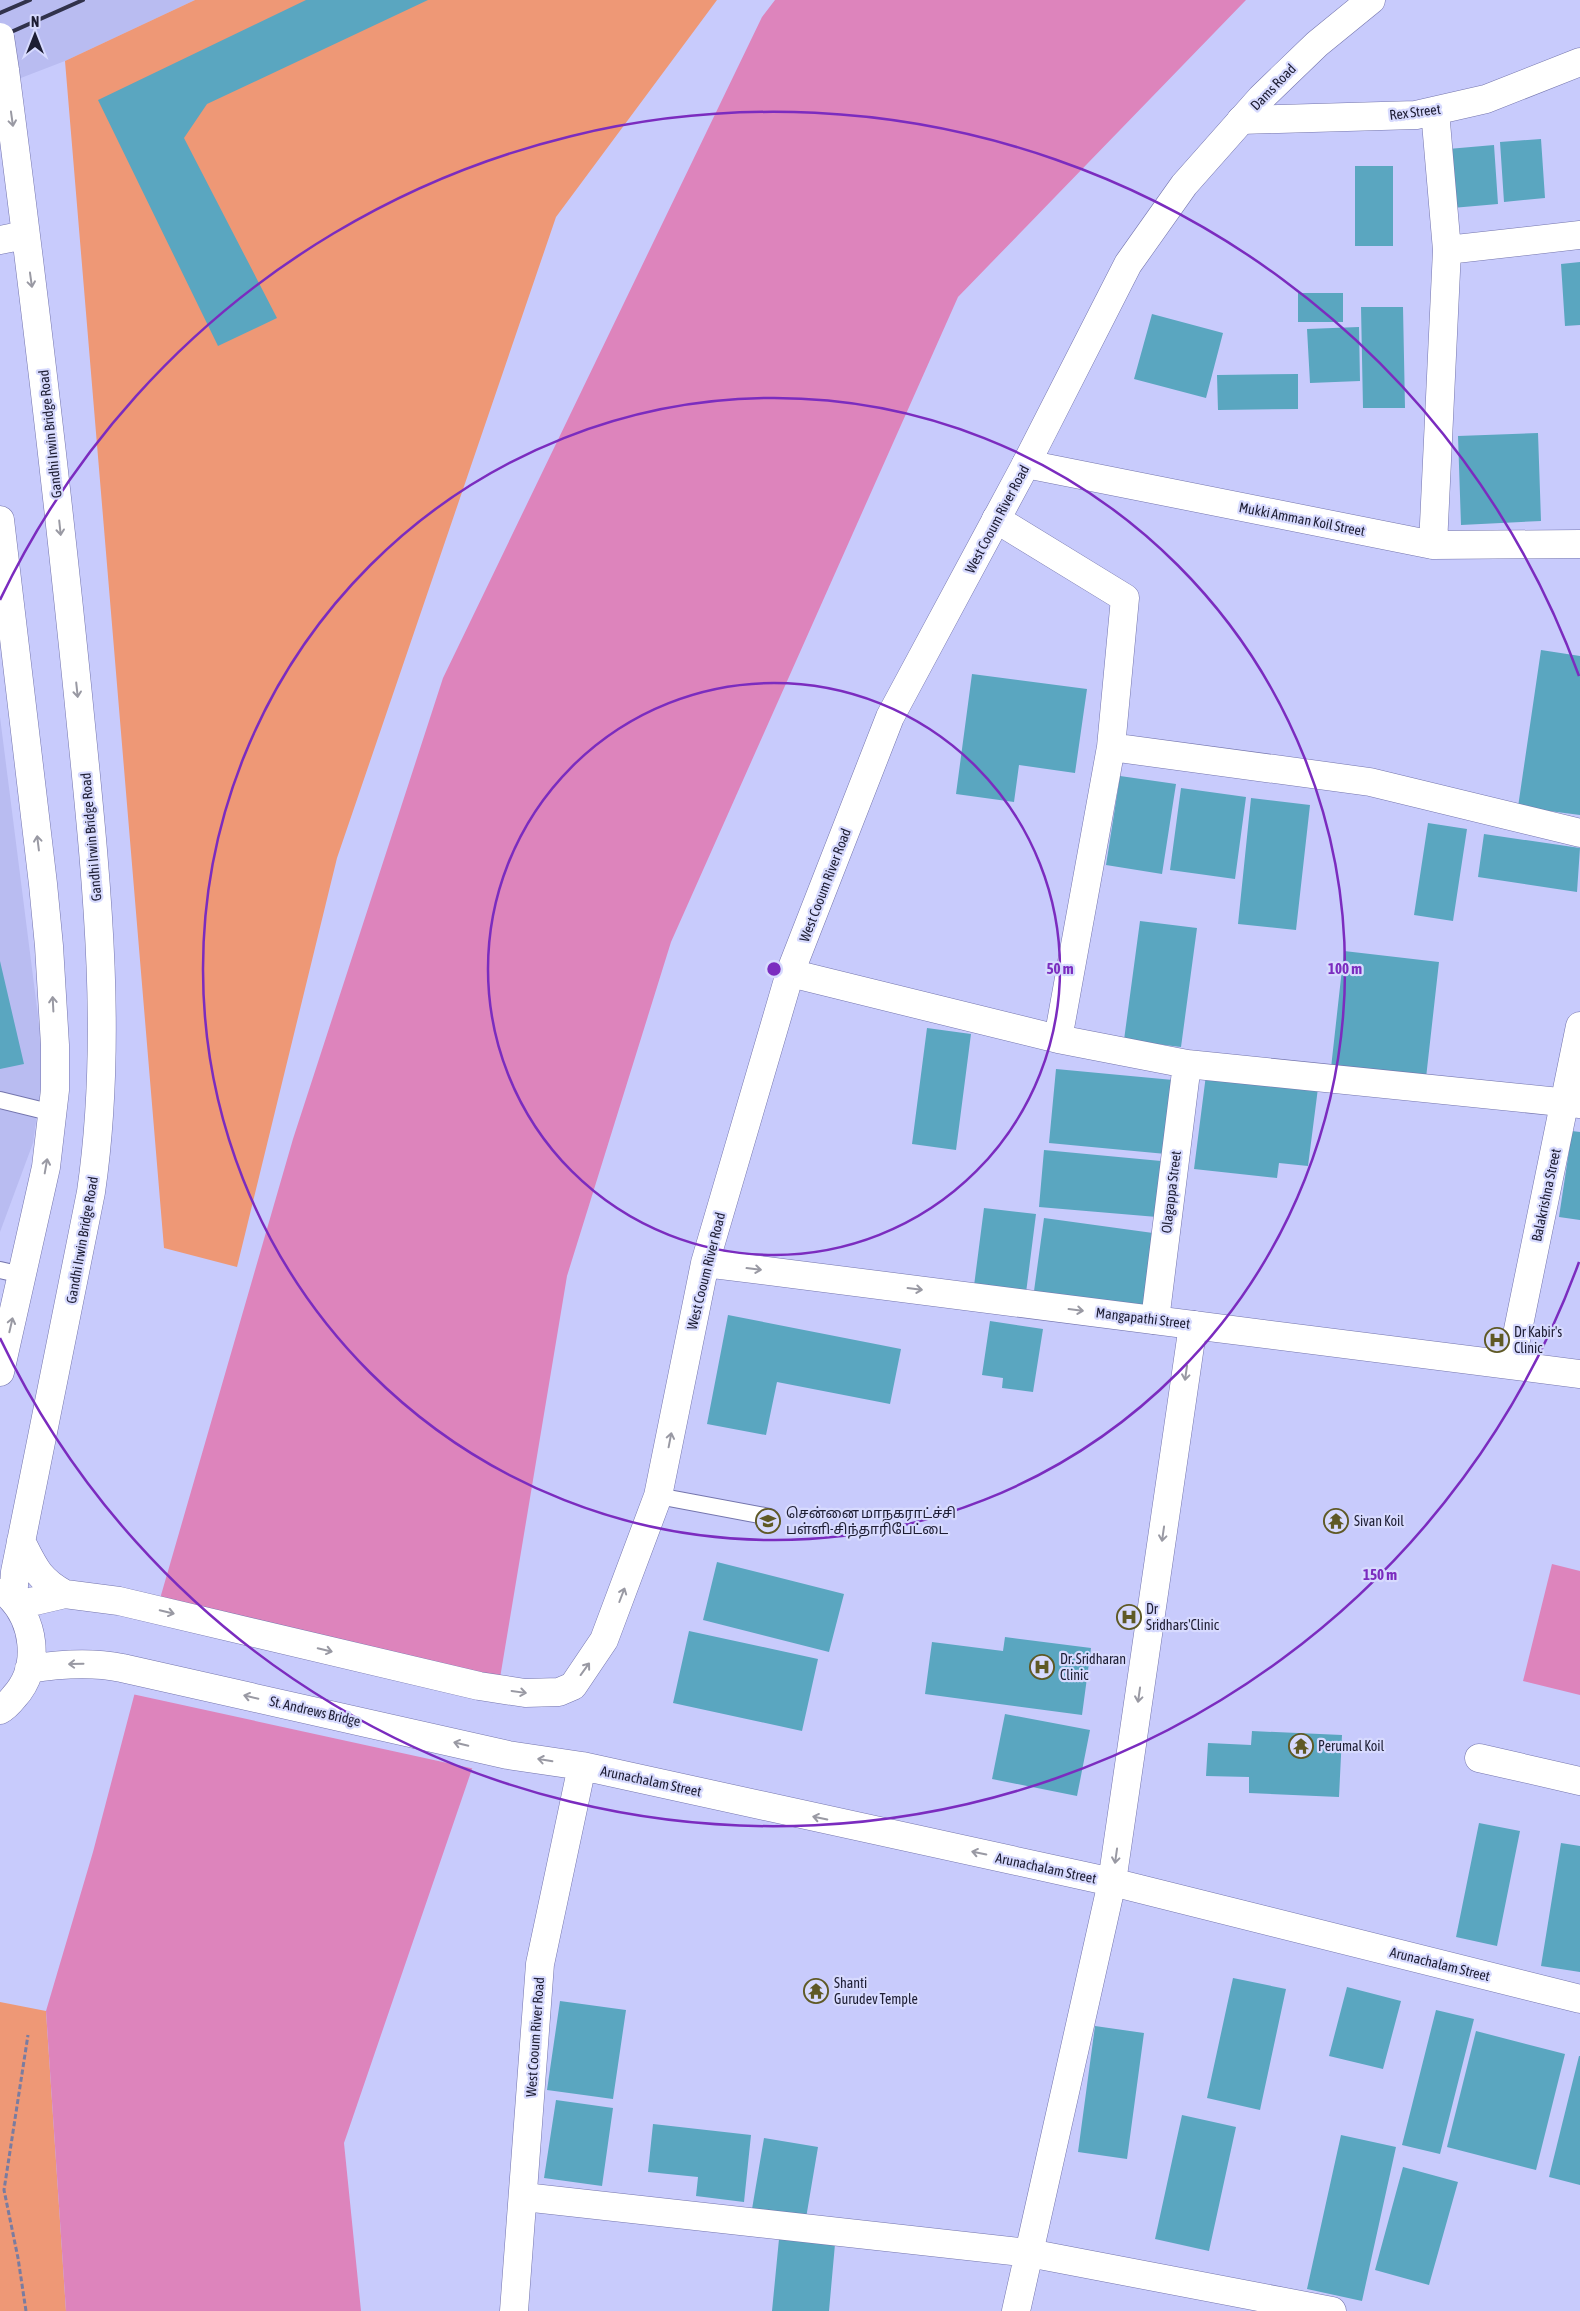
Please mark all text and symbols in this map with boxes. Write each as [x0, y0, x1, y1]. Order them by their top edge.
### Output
north arrow [10, 10, 60, 60]
text: N [31, 14, 39, 30]
street label: Dams Road [1247, 61, 1299, 113]
street label: Rex Street [1388, 101, 1442, 123]
one-way arrow [7, 110, 17, 126]
one-way arrow [27, 271, 37, 287]
street label: Gandhi Irwin Bridge Road [35, 369, 65, 499]
street label: West Cooum River Road [962, 462, 1032, 576]
street label: Mukki Amman Koil Street [1238, 499, 1366, 539]
one-way arrow [55, 520, 65, 536]
one-way arrow [73, 681, 82, 697]
street label: Gandhi Irwin Bridge Road [77, 772, 105, 902]
street label: West Cooum River Road [796, 826, 854, 944]
one-way arrow [33, 835, 43, 851]
centre of rings [765, 960, 783, 978]
text: 50 m [1047, 960, 1074, 977]
text: 100 m [1328, 960, 1362, 977]
one-way arrow [48, 997, 57, 1013]
street label: Balakrishna Street [1528, 1147, 1564, 1243]
street label: Olagappa Street [1158, 1150, 1184, 1234]
one-way arrow [42, 1159, 52, 1175]
street label: Gandhi Irwin Bridge Road [63, 1175, 101, 1305]
street label: West Cooum River Road [684, 1211, 728, 1331]
one-way arrow [746, 1264, 762, 1274]
one-way arrow [907, 1285, 923, 1295]
street label: Mangapathi Street [1095, 1304, 1191, 1332]
one-way arrow [1068, 1305, 1084, 1315]
one-way arrow [7, 1317, 16, 1333]
place label: Dr Kabir's Clinic [1514, 1324, 1562, 1356]
hospital icon: Dr Kabir's Clinic [1484, 1327, 1510, 1353]
one-way arrow [1181, 1365, 1191, 1381]
one-way arrow [665, 1432, 675, 1448]
place label: சென்னை மாநகராட்ச்சி பள்ளி-சிந்தாரிபேட்டை [786, 1505, 956, 1539]
school or university icon: சென்னை மாநகராட்ச்சி பள்ளி-சிந்தாரிபேட்டை [755, 1508, 781, 1534]
temple icon: Sivan Koil [1323, 1508, 1349, 1534]
place label: Sivan Koil [1354, 1513, 1404, 1529]
one-way arrow [1157, 1526, 1167, 1542]
text: 150 m [1363, 1566, 1397, 1583]
one-way arrow [618, 1587, 627, 1603]
place label: Dr Sridhars'Clinic [1146, 1601, 1220, 1633]
hospital icon: Dr Sridhars'Clinic [1116, 1604, 1142, 1630]
one-way arrow [158, 1608, 174, 1617]
one-way arrow [316, 1646, 332, 1655]
place label: Dr. Sridharan Clinic [1060, 1651, 1126, 1683]
hospital icon: Dr. Sridharan Clinic [1029, 1654, 1055, 1680]
one-way arrow [68, 1660, 84, 1669]
one-way arrow [580, 1662, 590, 1676]
one-way arrow [1134, 1686, 1144, 1702]
one-way arrow [511, 1687, 527, 1697]
one-way arrow [244, 1692, 260, 1701]
street label: St. Andrews Bridge [268, 1693, 362, 1729]
temple icon: Perumal Koil [1288, 1733, 1314, 1759]
place label: Perumal Koil [1318, 1738, 1385, 1754]
one-way arrow [453, 1739, 469, 1748]
one-way arrow [537, 1755, 553, 1765]
street label: Arunachalam Street [599, 1763, 703, 1799]
one-way arrow [813, 1813, 829, 1822]
one-way arrow [1111, 1847, 1121, 1863]
one-way arrow [971, 1848, 987, 1857]
street label: Arunachalam Street [994, 1850, 1098, 1886]
street label: Arunachalam Street [1388, 1944, 1492, 1984]
place label: Shanti Gurudev Temple [834, 1975, 918, 2007]
street label: West Cooum River Road [523, 1976, 547, 2098]
temple icon: Shanti Gurudev Temple [803, 1978, 829, 2004]

